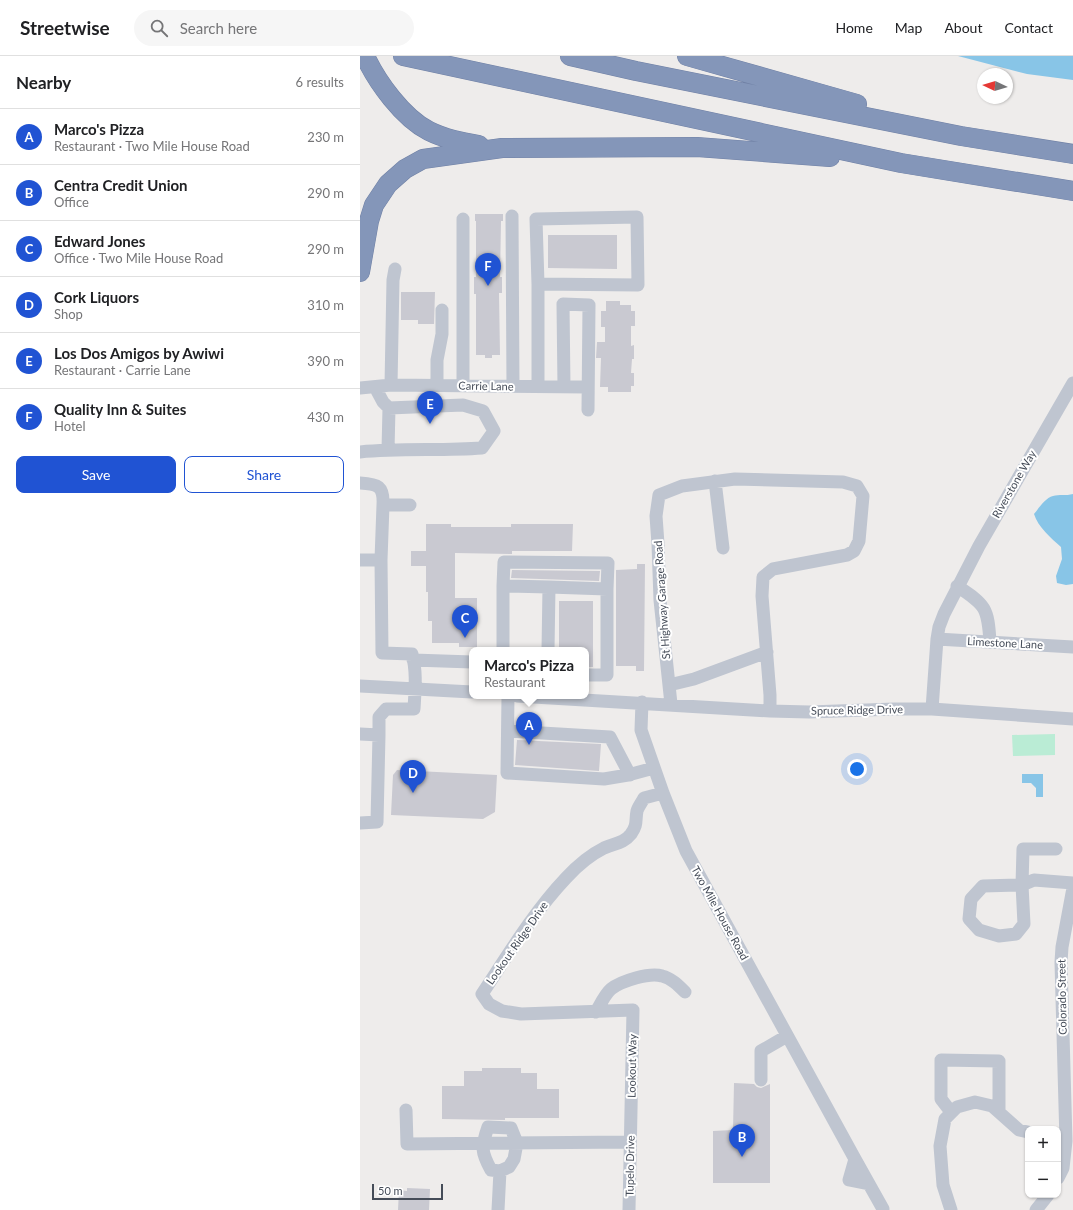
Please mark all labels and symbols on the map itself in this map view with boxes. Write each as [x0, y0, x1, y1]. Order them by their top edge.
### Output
north arrow [977, 68, 1013, 104]
pin: F [475, 253, 501, 286]
street label: Carrie Lane [458, 379, 514, 392]
pin: E [417, 391, 443, 424]
street label: Riverstone Way [989, 447, 1038, 520]
street label: St Highway Garage Road [651, 540, 672, 660]
pin: C [452, 605, 478, 638]
street label: Limestone Lane [967, 634, 1043, 651]
street label: Spruce Ridge Drive [811, 702, 903, 717]
pin: A [516, 712, 542, 745]
your location [847, 759, 867, 779]
pin: D [400, 760, 426, 793]
street label: Two Mile House Road [689, 863, 752, 962]
street label: Lookout Ridge Drive [483, 899, 550, 987]
street label: Colorado Street [1054, 959, 1069, 1035]
street label: Lookout Way [624, 1034, 639, 1098]
pin: B [729, 1124, 755, 1157]
street label: Tupelo Drive [622, 1135, 637, 1197]
scale bar [372, 1182, 443, 1201]

